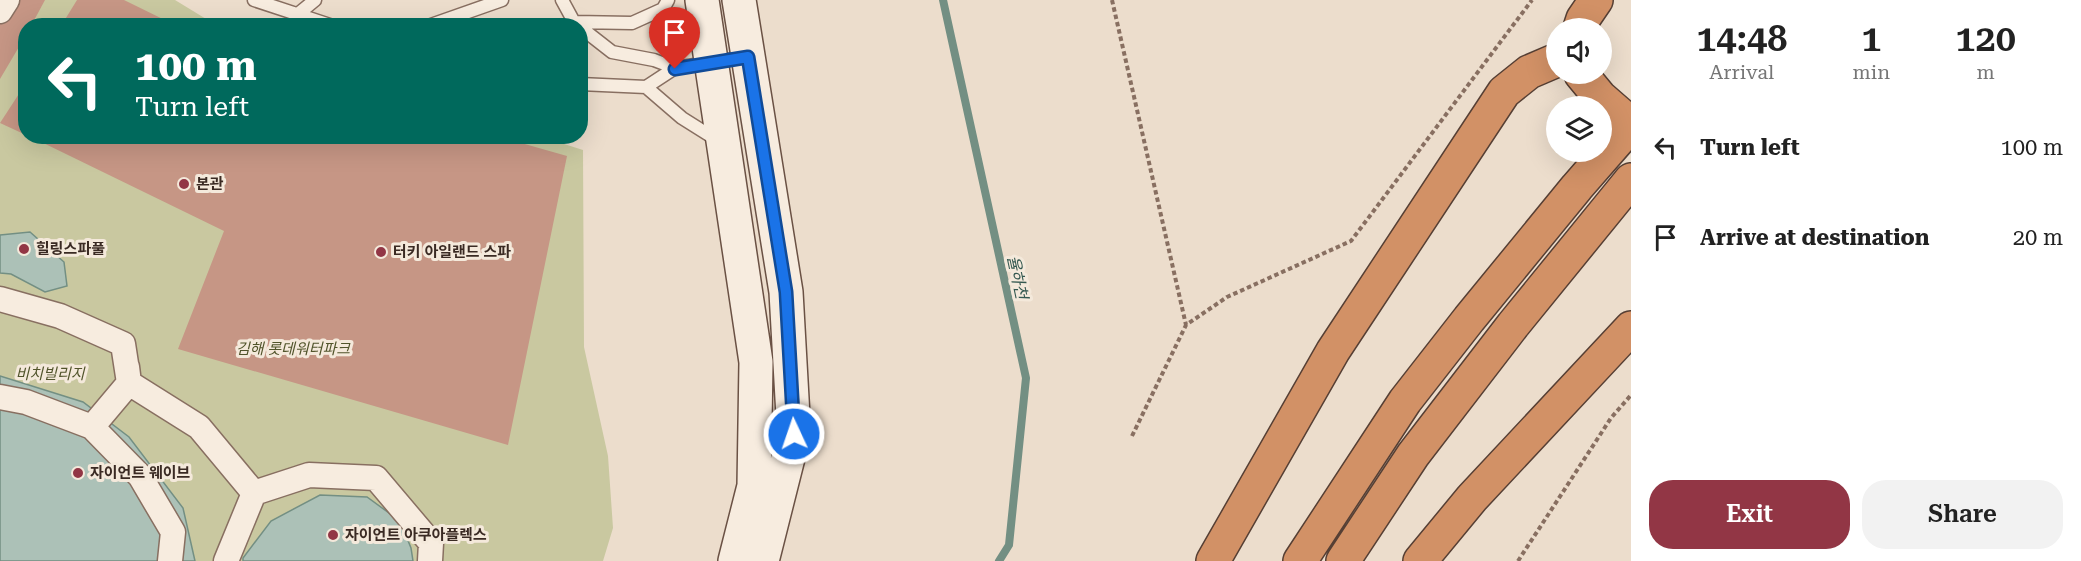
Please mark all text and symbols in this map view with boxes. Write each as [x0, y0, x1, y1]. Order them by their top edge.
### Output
pin [649, 7, 700, 69]
icon: arrive [658, 16, 691, 49]
map controls [1546, 18, 1612, 162]
button: sound [1546, 18, 1612, 84]
text: 14:48 [1696, 18, 1787, 60]
text: 1 [1861, 18, 1881, 60]
text: 120 [1955, 18, 2016, 60]
text: 100 m [135, 41, 257, 90]
icon: left [36, 42, 114, 120]
text: Arrival [1709, 60, 1774, 84]
text: min [1853, 60, 1890, 84]
text: m [1976, 60, 1995, 84]
text: Turn left [135, 91, 249, 123]
button: layers [1546, 96, 1612, 162]
icon: left [1649, 131, 1682, 164]
text: Turn left [1700, 135, 1800, 160]
text: 100 m [2000, 135, 2063, 160]
place label: 본관 [196, 175, 224, 193]
marker: 본관 [177, 177, 191, 191]
icon: arrive [1649, 221, 1682, 254]
text: Arrive at destination [1700, 225, 1929, 250]
text: 20 m [2013, 225, 2063, 250]
place label: 힐링스파풀 [36, 240, 105, 258]
marker: 힐링스파풀 [17, 242, 31, 256]
place label: 터키 아일랜드 스파 [393, 243, 511, 261]
marker: 터키 아일랜드 스파 [374, 245, 388, 259]
water label: 율하천 [1004, 254, 1032, 303]
park label: 김해 롯데워터파크 [236, 340, 351, 358]
park label: 비치빌리지 [15, 365, 86, 383]
position arrow [762, 402, 826, 466]
place label: 자이언트 웨이브 [90, 464, 191, 482]
marker: 자이언트 웨이브 [71, 466, 85, 480]
button: Exit [1649, 480, 1850, 549]
button: Share [1862, 480, 2063, 549]
place label: 자이언트 아쿠아플렉스 [345, 526, 487, 544]
marker: 자이언트 아쿠아플렉스 [326, 528, 340, 542]

